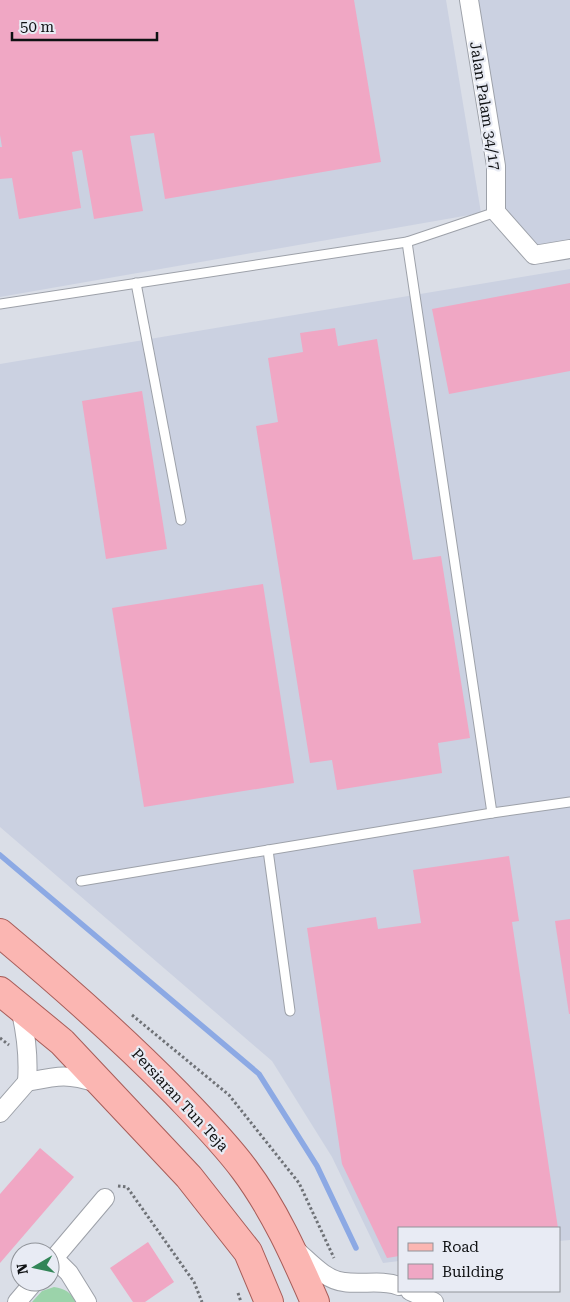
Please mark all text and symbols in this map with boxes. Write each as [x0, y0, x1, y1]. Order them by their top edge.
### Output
scale bar [12, 10, 158, 42]
text: 50 m [20, 18, 55, 36]
street label: Jalan Palam 34/17 [466, 40, 504, 172]
street label: Persiaran Tun Teja [128, 1045, 232, 1155]
legend [398, 1227, 560, 1292]
text: Road [442, 1238, 479, 1256]
north arrow [10, 1242, 60, 1292]
text: N [13, 1262, 31, 1276]
text: Building [442, 1263, 504, 1281]

